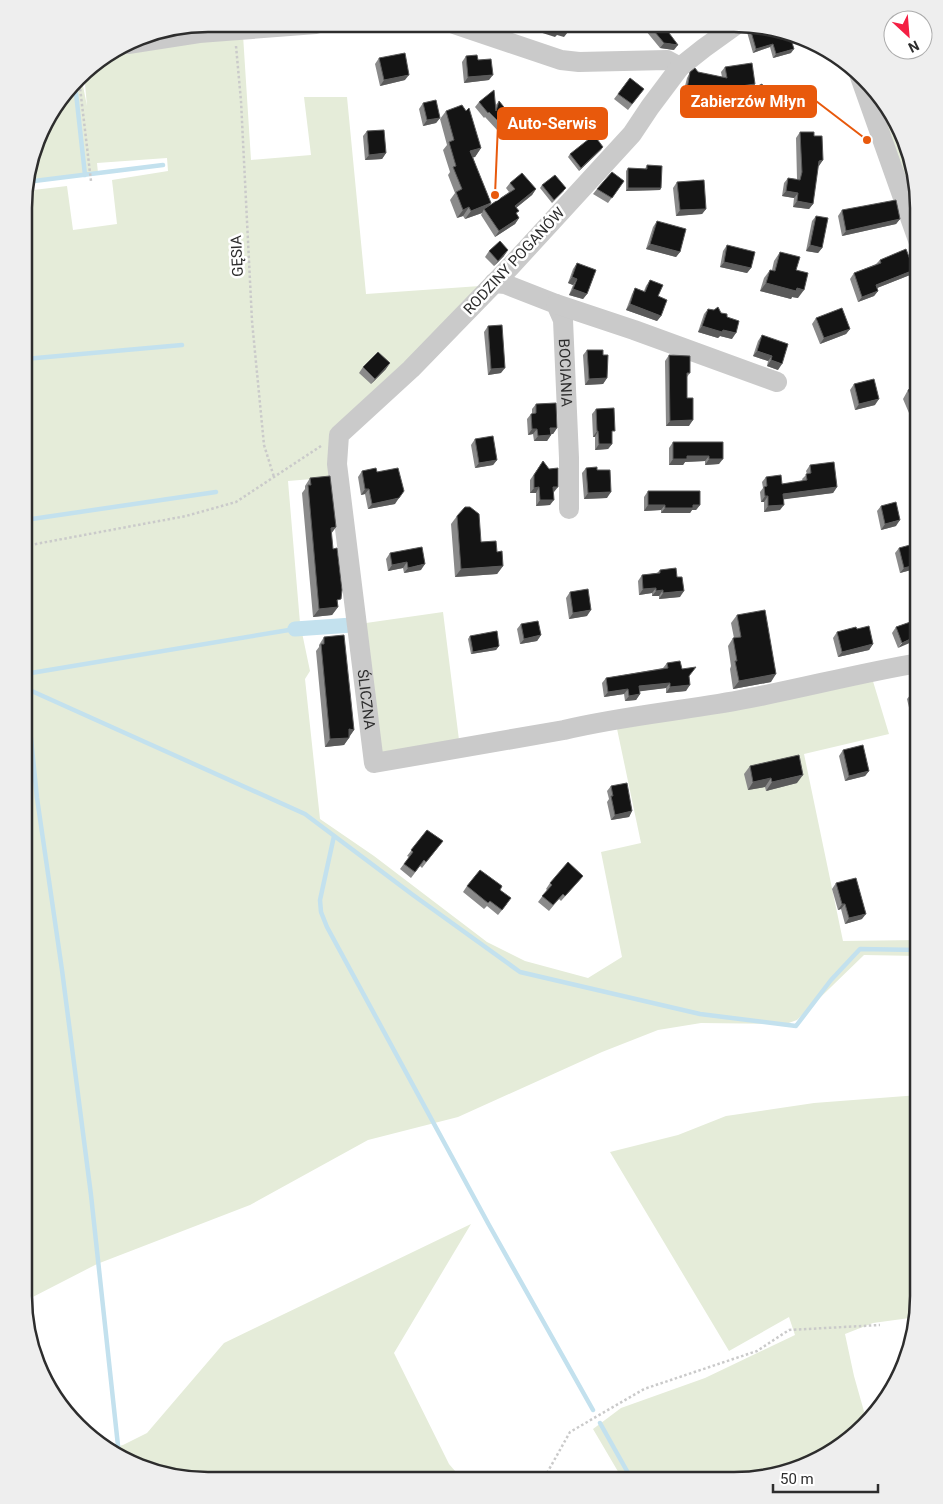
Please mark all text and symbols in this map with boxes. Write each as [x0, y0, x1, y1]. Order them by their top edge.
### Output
north arrow [883, 10, 933, 60]
text: N [906, 37, 922, 56]
callout: Zabierzów Młyn [681, 86, 816, 117]
text: Zabierzów Młyn [691, 92, 805, 111]
callout: Auto-Serwis [498, 108, 607, 139]
text: Auto-Serwis [508, 114, 596, 133]
street label: RODZINY POGANÓW [460, 204, 568, 318]
street label: GĘSIA [227, 235, 247, 277]
street label: BOCIANIA [555, 338, 576, 407]
street label: ŚLICZNA [353, 668, 379, 731]
scale bar [773, 1462, 878, 1494]
text: 50 m [780, 1470, 814, 1488]

